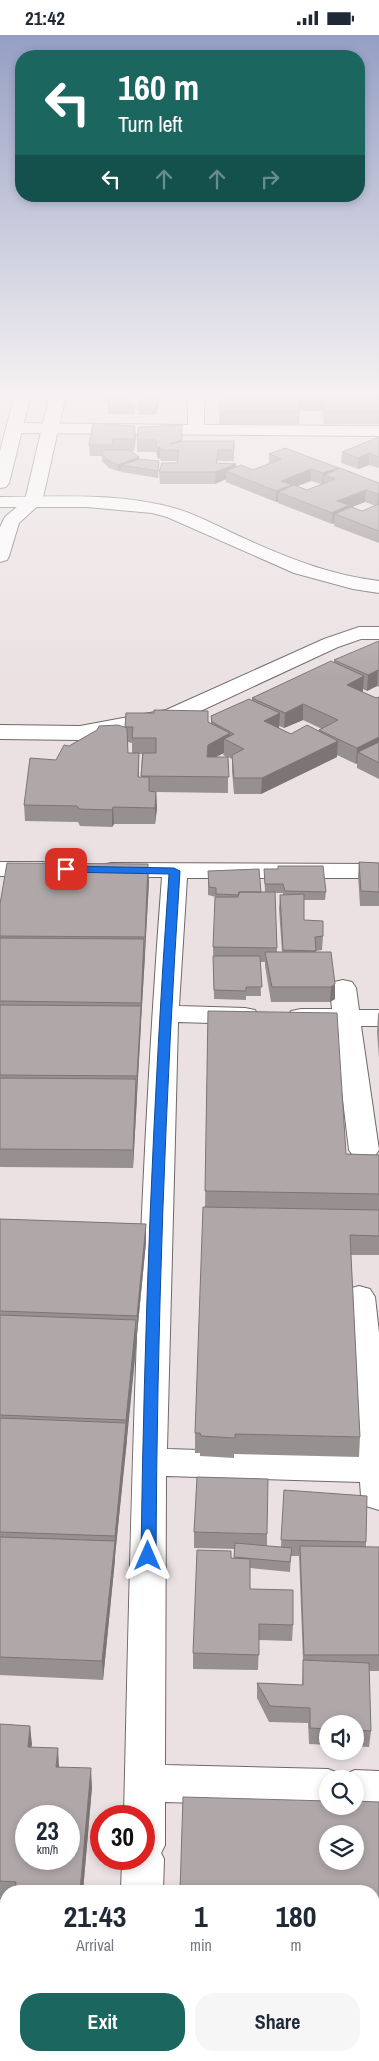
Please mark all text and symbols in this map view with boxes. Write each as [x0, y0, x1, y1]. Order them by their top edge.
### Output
text: 21:42 [25, 5, 65, 31]
text: 160 m [118, 64, 199, 111]
icon: left [35, 70, 100, 135]
text: Turn left [118, 109, 183, 139]
icon: left [97, 165, 125, 193]
icon: ahead [150, 165, 178, 193]
icon: ahead [203, 165, 231, 193]
icon: right [256, 165, 284, 193]
pin [45, 848, 87, 890]
icon: arrive [52, 855, 80, 883]
position arrow [121, 1529, 173, 1581]
map controls [319, 1715, 364, 1870]
button: sound [319, 1715, 364, 1760]
button: search [319, 1770, 364, 1815]
speed limit sign: 30 [90, 1805, 155, 1870]
text: 23 [36, 1814, 59, 1848]
button: layers [319, 1825, 364, 1870]
text: km/h [37, 1842, 58, 1858]
text: 21:43 [64, 1896, 126, 1936]
text: 1 [194, 1896, 208, 1936]
text: 180 [275, 1896, 316, 1936]
text: Arrival [76, 1934, 114, 1956]
text: min [190, 1934, 212, 1956]
text: m [290, 1934, 301, 1956]
button: Exit [20, 1993, 185, 2051]
button: Share [195, 1993, 360, 2051]

